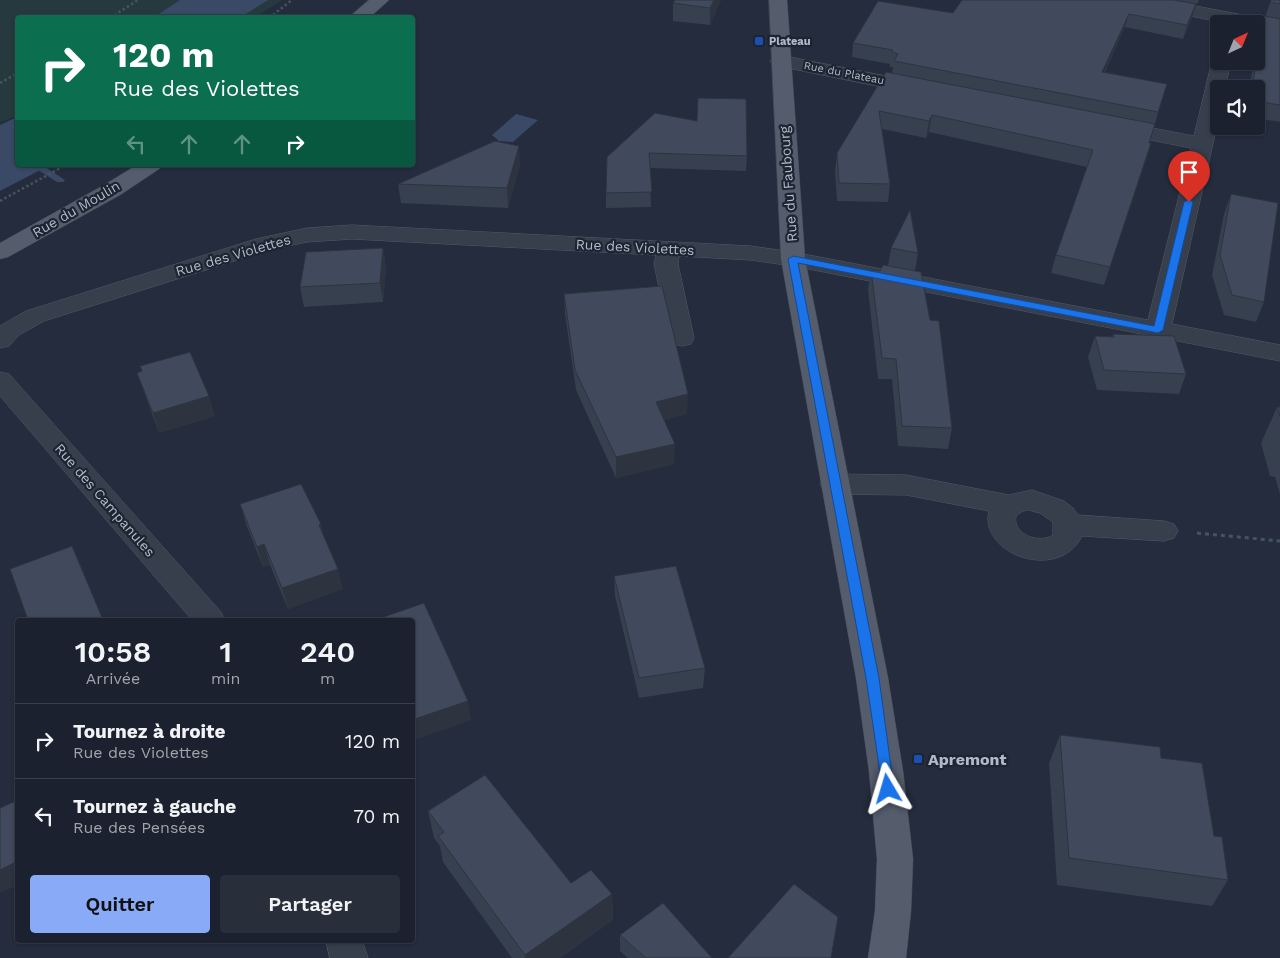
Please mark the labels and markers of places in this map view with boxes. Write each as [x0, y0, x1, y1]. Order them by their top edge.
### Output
marker: Plateau [753, 35, 765, 47]
place label: Plateau [769, 35, 811, 48]
pin [1168, 151, 1210, 202]
place label: Apremont [928, 750, 1006, 769]
marker: Apremont [912, 753, 924, 765]

